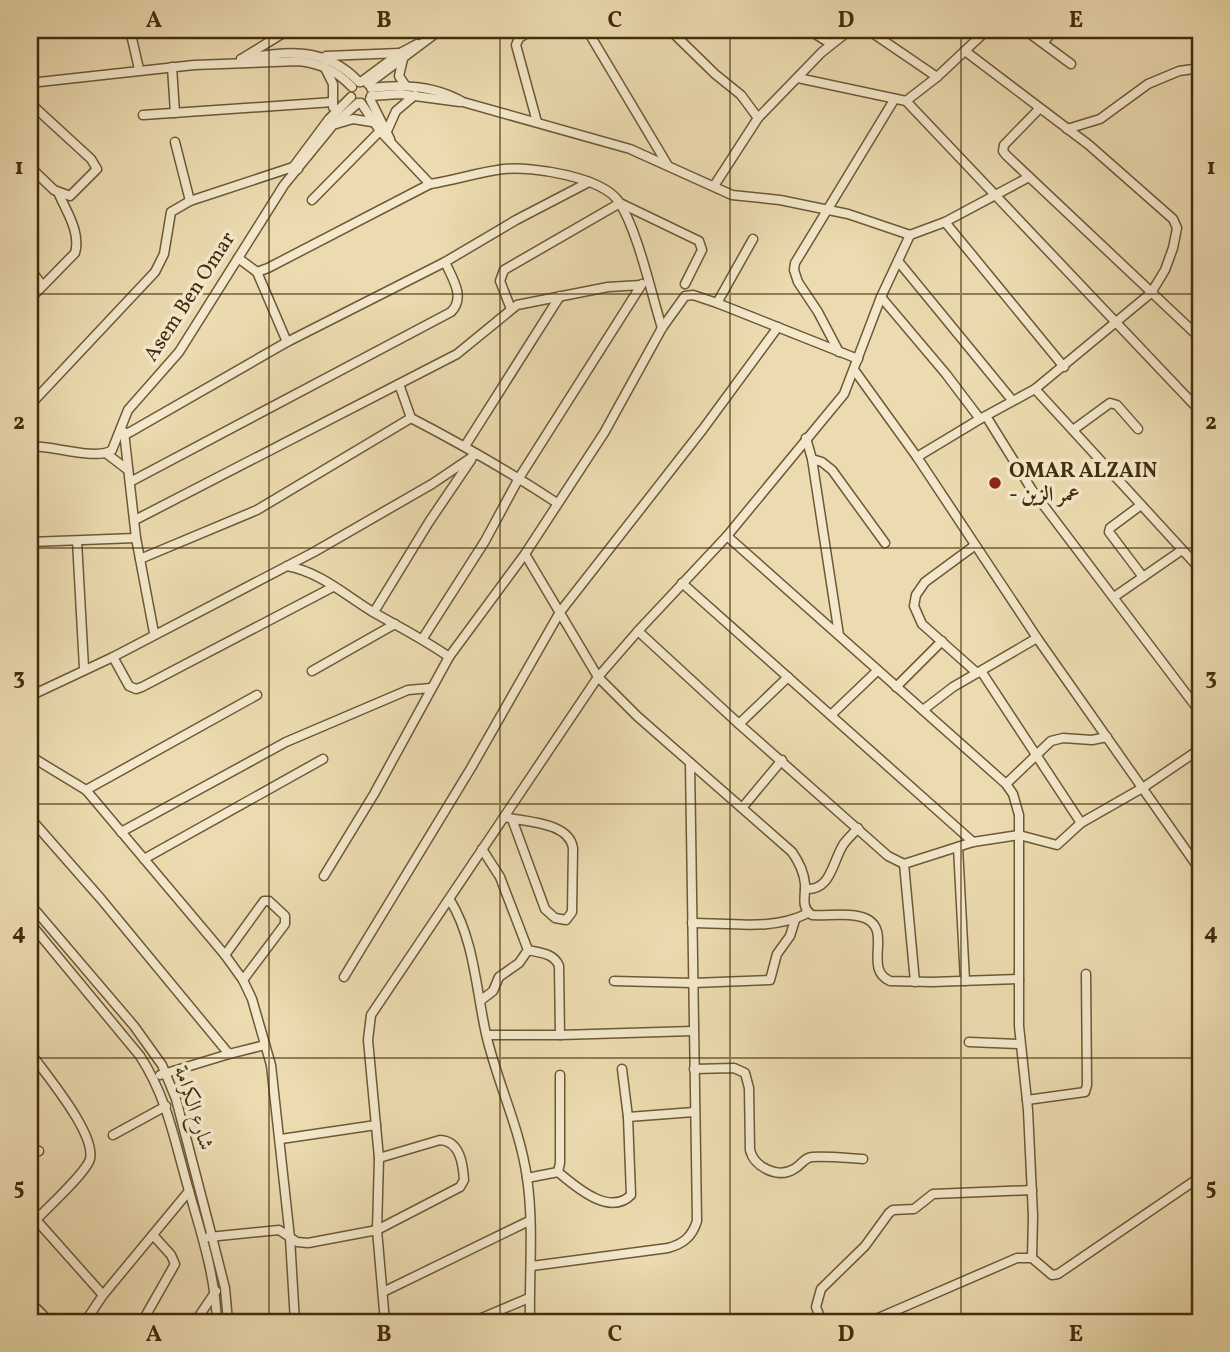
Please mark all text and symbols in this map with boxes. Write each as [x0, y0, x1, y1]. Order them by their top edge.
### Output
text: A [146, 5, 162, 37]
text: B [376, 5, 392, 37]
text: C [608, 5, 622, 37]
text: D [838, 5, 855, 37]
text: E [1069, 5, 1083, 37]
text: 1 [14, 152, 24, 184]
text: 1 [1206, 152, 1216, 184]
street label: Asem Ben Omar [137, 226, 243, 368]
text: 2 [13, 407, 25, 439]
text: 2 [1205, 407, 1217, 439]
place label: OMAR ALZAIN - عمر الزين [1009, 457, 1157, 510]
marker: OMAR ALZAIN - عمر الزين [987, 475, 1003, 491]
text: 3 [13, 662, 25, 694]
text: 3 [1205, 662, 1217, 694]
text: 4 [12, 917, 26, 949]
text: 4 [1204, 917, 1218, 949]
street label: شارع الكرامة [164, 1062, 220, 1155]
text: 5 [13, 1172, 25, 1204]
text: 5 [1205, 1172, 1217, 1204]
text: A [146, 1319, 162, 1351]
text: B [376, 1319, 392, 1351]
text: C [608, 1319, 622, 1351]
text: D [838, 1319, 855, 1351]
text: E [1069, 1319, 1083, 1351]

